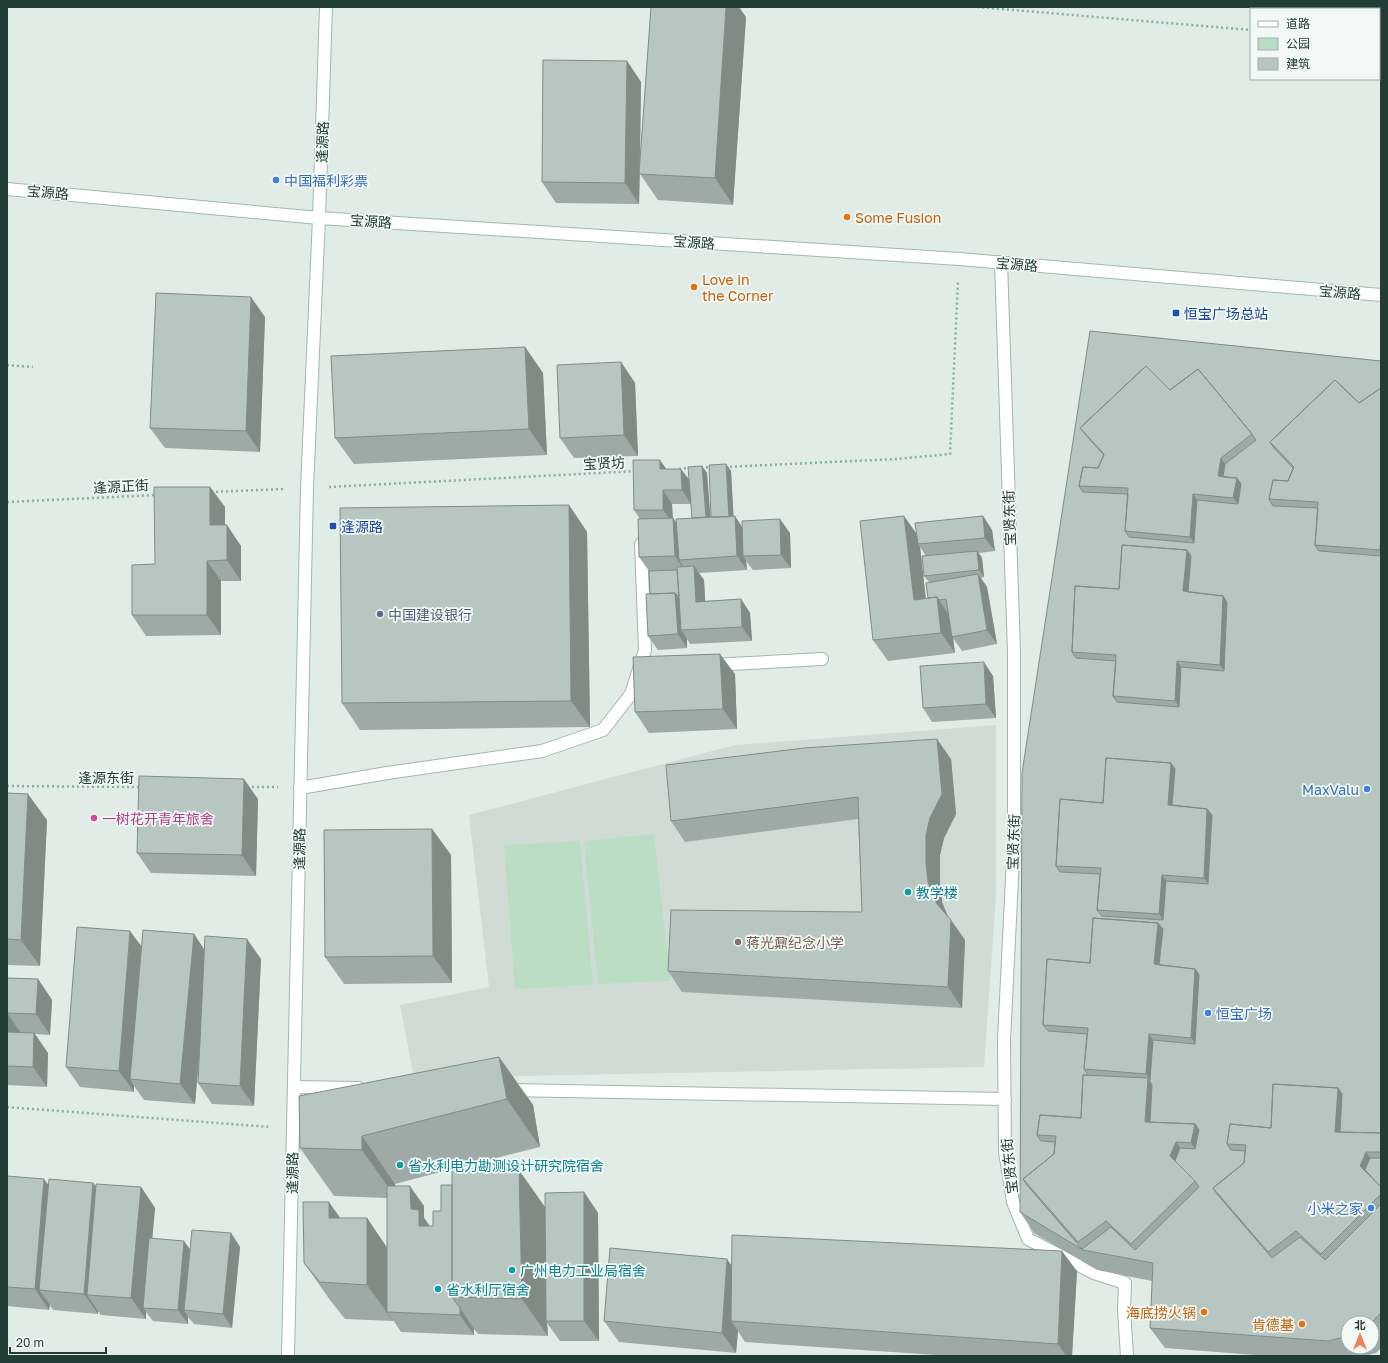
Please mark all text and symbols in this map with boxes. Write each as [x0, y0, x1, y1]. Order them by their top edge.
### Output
legend [1250, 8, 1380, 80]
text: 道路 [1286, 16, 1310, 31]
text: 公园 [1286, 36, 1310, 51]
text: 建筑 [1286, 56, 1310, 71]
street label: 逢源路 [313, 121, 331, 163]
place label: 中国福利彩票 [284, 172, 368, 189]
marker: 中国福利彩票 [271, 175, 281, 185]
street label: 宝源路 [26, 182, 70, 202]
place label: Some Fusion [855, 209, 941, 226]
street label: 宝源路 [349, 211, 393, 231]
marker: Some Fusion [842, 212, 852, 222]
street label: 宝源路 [672, 232, 716, 252]
street label: 宝源路 [995, 254, 1039, 274]
place label: Love in the Corner [702, 271, 774, 304]
marker: Love in the Corner [689, 282, 699, 292]
street label: 宝源路 [1318, 282, 1362, 302]
place label: 恒宝广场总站 [1184, 305, 1268, 322]
marker: 恒宝广场总站 [1171, 308, 1181, 318]
street label: 宝贤坊 [583, 453, 625, 473]
street label: 逢源正街 [93, 476, 149, 496]
street label: 宝贤东街 [1000, 490, 1018, 546]
place label: 逢源路 [341, 518, 383, 535]
marker: 逢源路 [328, 521, 338, 531]
place label: 中国建设银行 [388, 606, 472, 623]
marker: 中国建设银行 [375, 609, 385, 619]
street label: 逢源东街 [78, 769, 134, 786]
place label: MaxValu [1302, 781, 1359, 798]
marker: MaxValu [1362, 784, 1372, 794]
place label: 一树花开青年旅舍 [102, 810, 214, 827]
marker: 一树花开青年旅舍 [89, 813, 99, 823]
street label: 宝贤东街 [1004, 814, 1022, 870]
street label: 逢源路 [290, 828, 308, 870]
place label: 教学楼 [916, 884, 958, 901]
marker: 教学楼 [903, 887, 913, 897]
place label: 蒋光鼐纪念小学 [746, 934, 844, 951]
marker: 蒋光鼐纪念小学 [733, 937, 743, 947]
place label: 恒宝广场 [1216, 1005, 1272, 1022]
marker: 恒宝广场 [1203, 1008, 1213, 1018]
street label: 宝贤东街 [998, 1137, 1020, 1195]
street label: 逢源路 [283, 1152, 301, 1194]
place label: 省水利电力勘测设计研究院宿舍 [408, 1157, 604, 1174]
marker: 省水利电力勘测设计研究院宿舍 [395, 1160, 405, 1170]
place label: 小米之家 [1307, 1200, 1363, 1217]
marker: 小米之家 [1366, 1203, 1376, 1213]
place label: 广州电力工业局宿舍 [520, 1262, 646, 1279]
marker: 广州电力工业局宿舍 [507, 1265, 517, 1275]
place label: 省水利厅宿舍 [446, 1281, 530, 1298]
marker: 省水利厅宿舍 [433, 1284, 443, 1294]
place label: 海底捞火锅 [1126, 1304, 1196, 1321]
marker: 海底捞火锅 [1199, 1307, 1209, 1317]
north arrow [1340, 1315, 1380, 1355]
place label: 肯德基 [1252, 1316, 1294, 1333]
text: 北 [1355, 1318, 1366, 1331]
marker: 肯德基 [1297, 1319, 1307, 1329]
scale bar [10, 1329, 106, 1355]
text: 20 m [16, 1335, 44, 1350]

